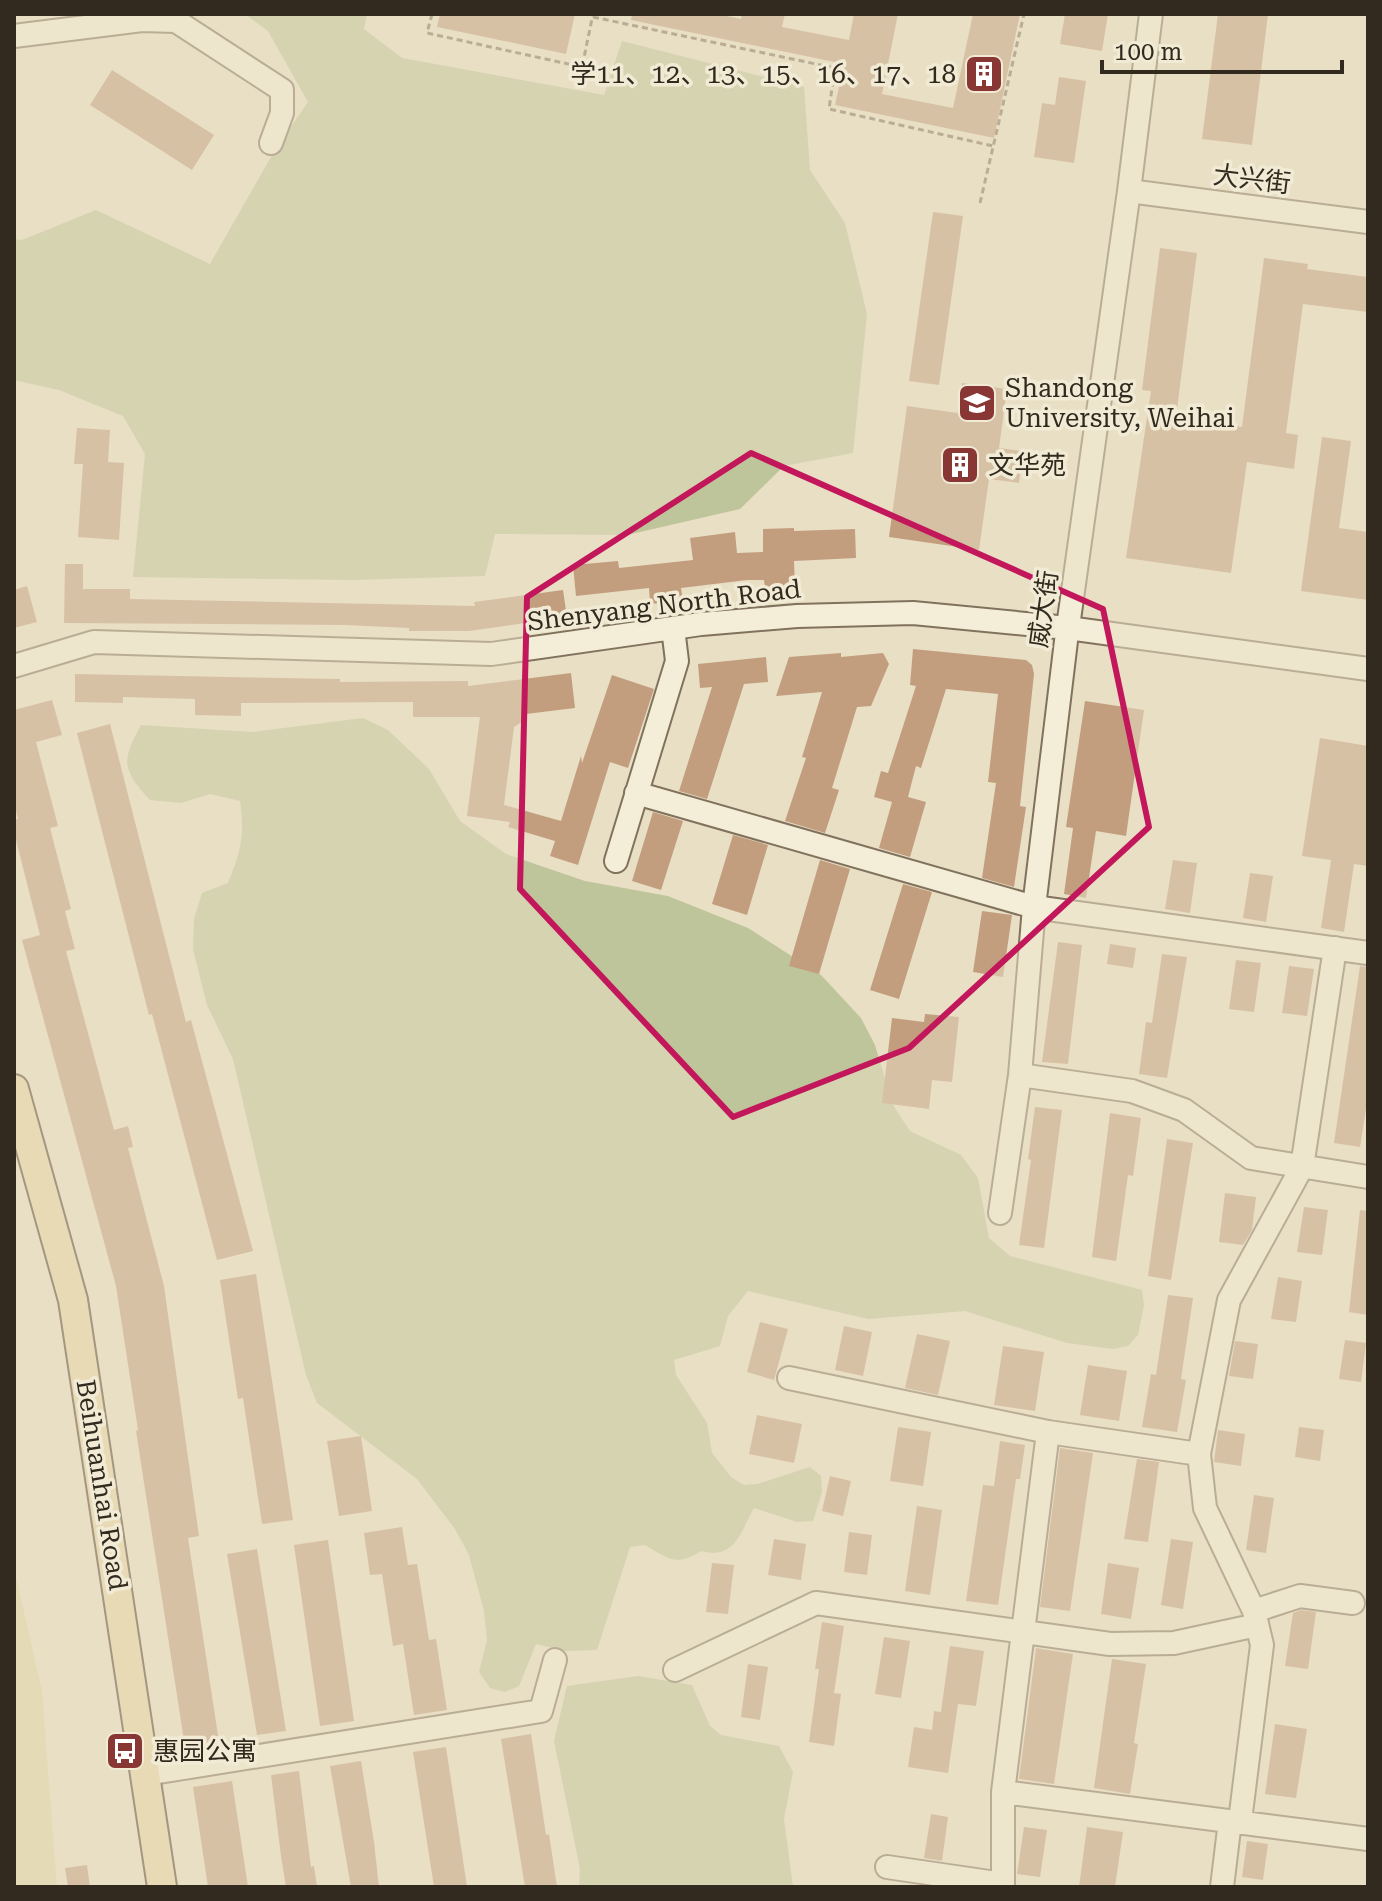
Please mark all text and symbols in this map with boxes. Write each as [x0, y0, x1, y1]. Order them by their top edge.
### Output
scale bar [1102, 24, 1342, 74]
text: 100 m [1114, 38, 1182, 66]
building icon: 学11、12、13、15、16、17、18 [963, 53, 1005, 95]
place label: 学11、12、13、15、16、17、18 [570, 59, 956, 89]
street label: 大兴街 [1211, 159, 1293, 199]
place label: Shandong University, Weihai [1005, 373, 1235, 433]
school or university icon: Shandong University, Weihai [956, 382, 998, 424]
building icon: 文华苑 [939, 444, 981, 486]
place label: 文华苑 [988, 450, 1066, 480]
street label: 威大街 [1023, 568, 1063, 650]
street label: Shenyang North Road [526, 573, 803, 637]
street label: Beihuanhai Road [71, 1377, 134, 1593]
bus stop icon: 惠园公寓 [104, 1730, 146, 1772]
place label: 惠园公寓 [153, 1736, 257, 1766]

